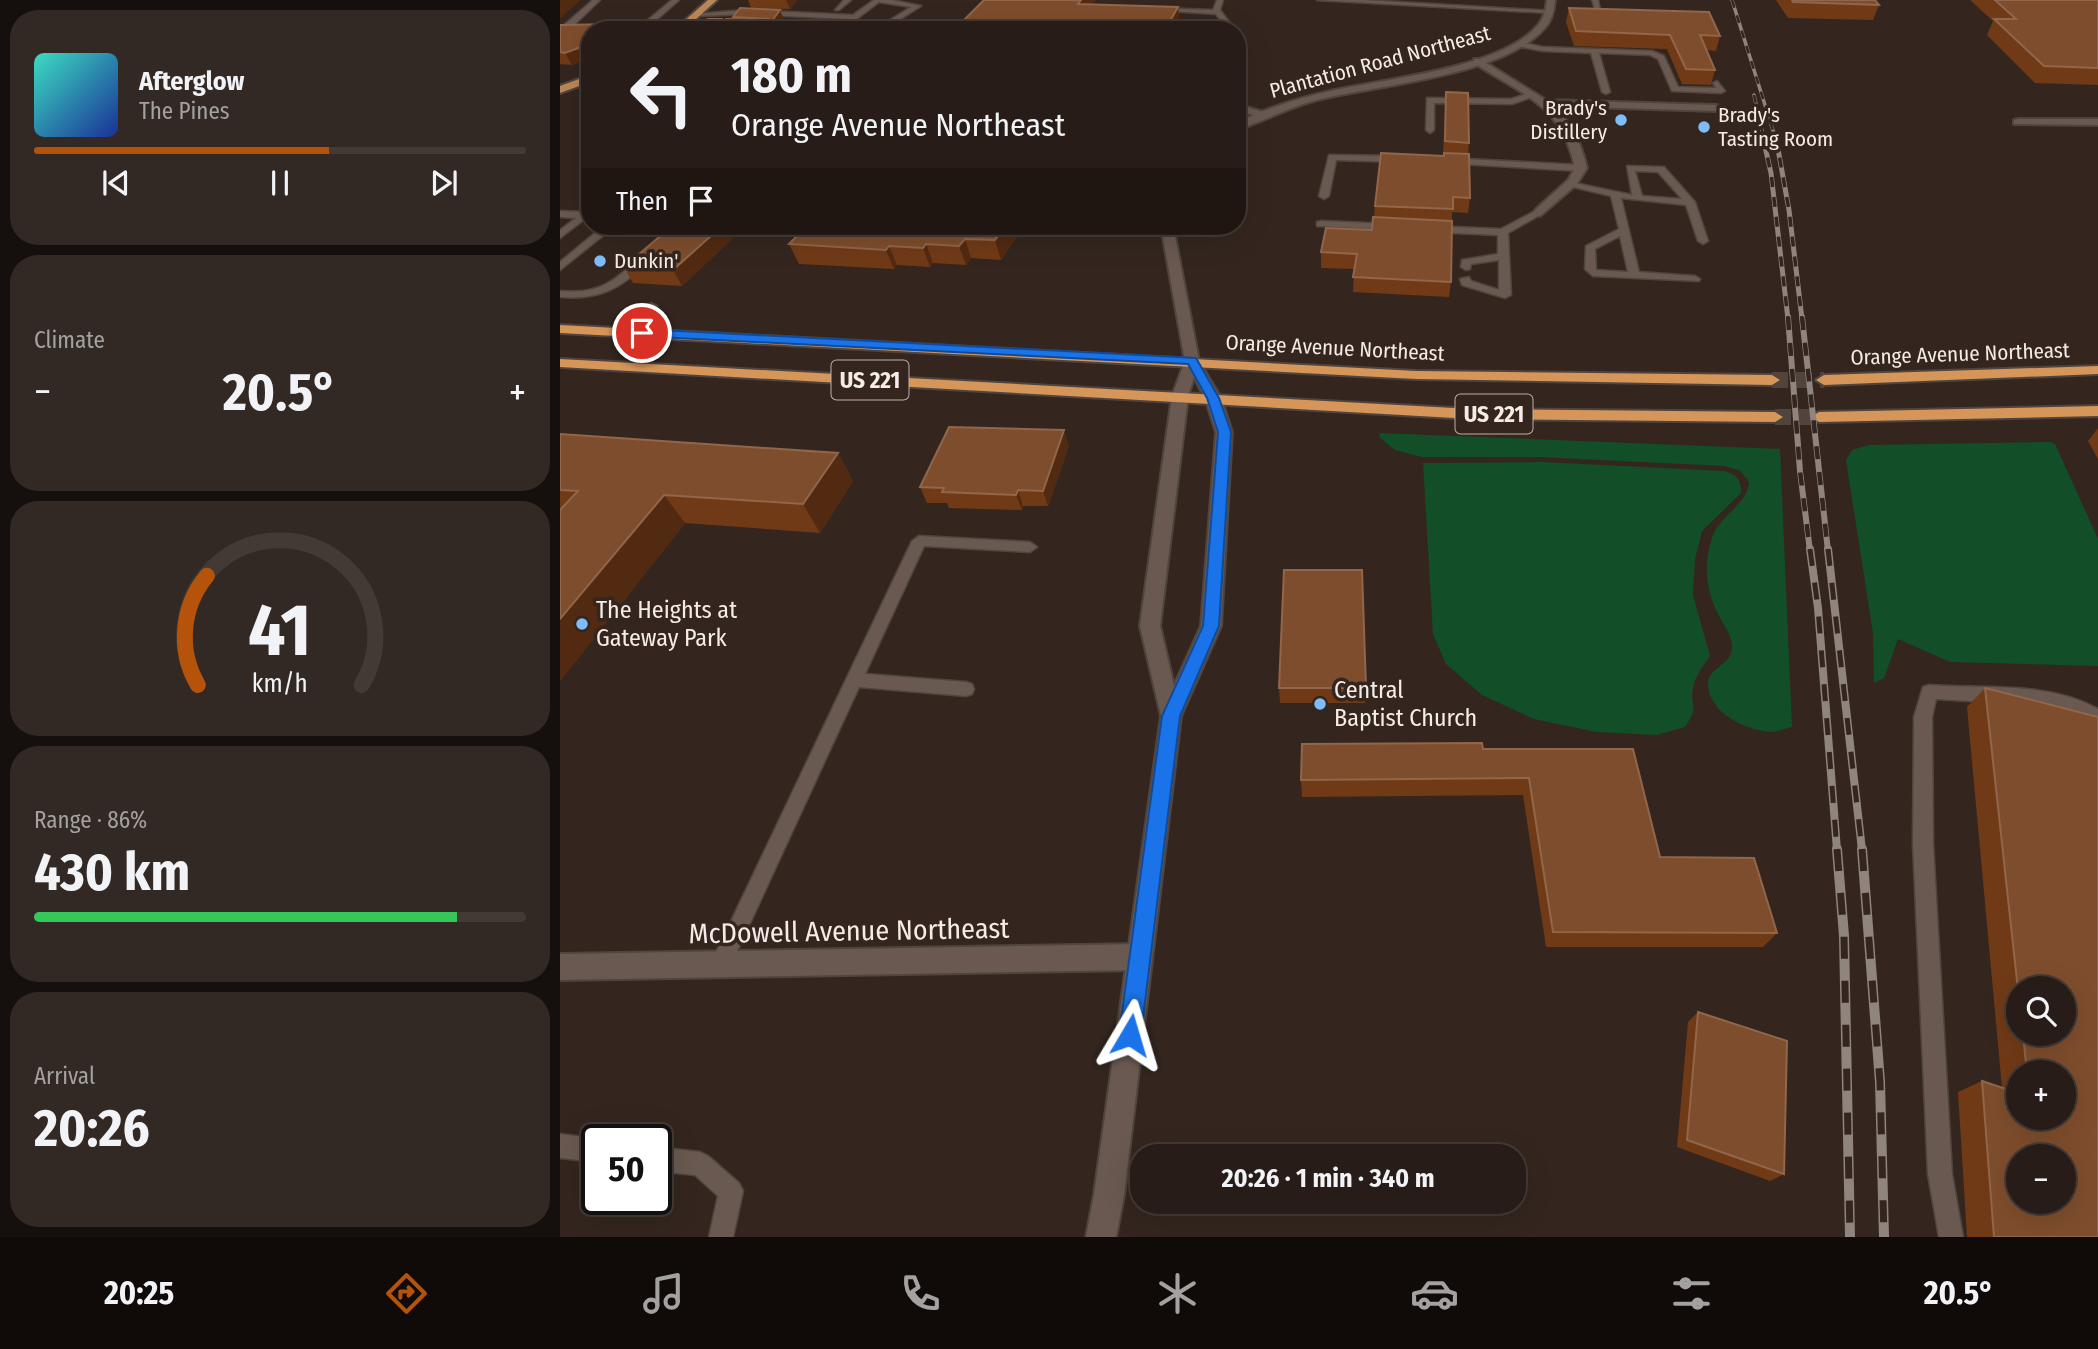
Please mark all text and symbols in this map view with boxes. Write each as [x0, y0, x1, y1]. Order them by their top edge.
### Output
street label: Plantation Road Northeast [1267, 20, 1493, 104]
text: 180 m [731, 46, 852, 105]
icon: left [616, 49, 707, 140]
text: Afterglow [139, 66, 244, 97]
place label: Brady's Distillery [1530, 95, 1608, 145]
text: The Pines [139, 97, 230, 125]
place label: Brady's Tasting Room [1718, 102, 1833, 152]
text: Orange Avenue Northeast [731, 106, 1065, 144]
marker: Brady's Distillery [1613, 112, 1629, 128]
marker: Brady's Tasting Room [1696, 119, 1712, 135]
icon: previous [97, 164, 135, 202]
icon: pause [261, 164, 299, 202]
icon: next [425, 164, 463, 202]
icon: arrive [682, 182, 720, 220]
text: Then [616, 186, 668, 217]
place label: Dunkin' [614, 248, 678, 274]
marker: Dunkin' [592, 253, 608, 269]
pin [612, 303, 672, 363]
icon: arrive [623, 314, 661, 352]
text: Climate [34, 326, 105, 354]
street label: Orange Avenue Northeast [1225, 329, 1445, 367]
street label: Orange Avenue Northeast [1850, 337, 2070, 371]
road number: US 221 [832, 360, 908, 400]
text: 20.5° [223, 361, 337, 424]
text: − [34, 369, 51, 415]
text: + [509, 369, 526, 415]
road number: US 221 [1455, 394, 1532, 434]
text: 41 [248, 587, 312, 674]
place label: The Heights at Gateway Park [596, 596, 737, 652]
marker: The Heights at Gateway Park [574, 616, 590, 632]
text: km/h [252, 668, 308, 698]
place label: Central Baptist Church [1334, 676, 1477, 732]
marker: Central Baptist Church [1312, 696, 1328, 712]
text: Range · 86% [34, 806, 147, 834]
text: 430 km [34, 841, 190, 904]
street label: McDowell Avenue Northeast [688, 912, 1010, 950]
map controls [2006, 976, 2076, 1214]
button: search [2006, 976, 2076, 1046]
position arrow [1093, 998, 1167, 1072]
button: + [2006, 1060, 2076, 1130]
text: Arrival [34, 1062, 95, 1090]
text: 20:26 [34, 1097, 150, 1160]
speed limit sign: 50 [581, 1124, 672, 1215]
button: − [2006, 1144, 2076, 1214]
text: 20:26 · 1 min · 340 m [1221, 1163, 1435, 1194]
icon: directions [382, 1269, 431, 1318]
icon: music [639, 1269, 688, 1318]
icon: phone [896, 1269, 945, 1318]
icon: climate [1153, 1269, 1202, 1318]
icon: car [1410, 1269, 1459, 1318]
icon: filters [1667, 1269, 1716, 1318]
text: 20:25 [104, 1274, 174, 1312]
text: 20.5° [1924, 1274, 1994, 1312]

